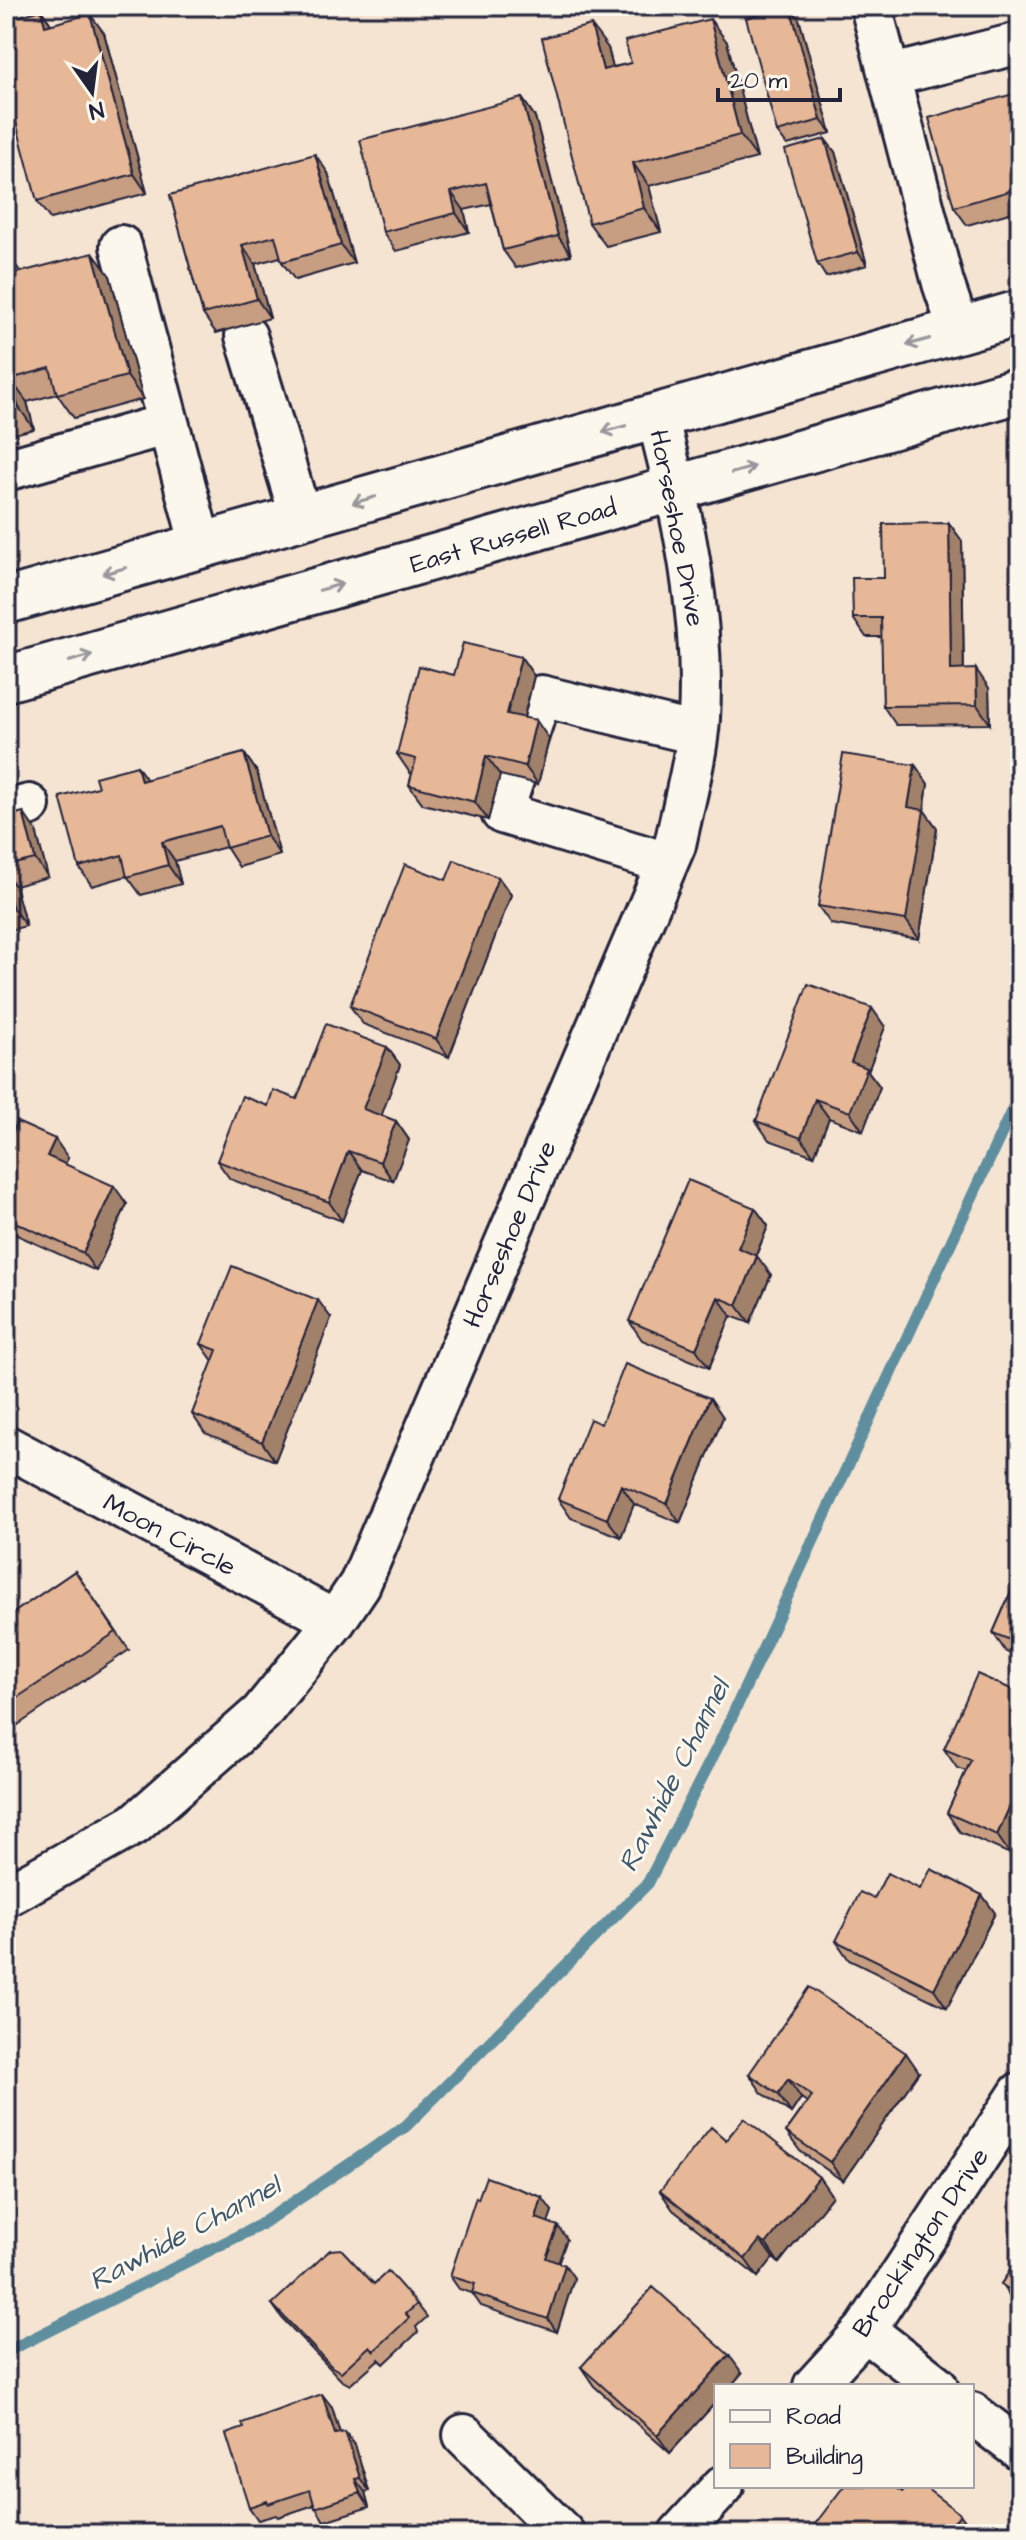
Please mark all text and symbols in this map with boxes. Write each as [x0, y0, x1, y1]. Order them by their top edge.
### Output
north arrow [52, 52, 132, 132]
scale bar [718, 52, 840, 102]
text: 20 m [730, 64, 787, 98]
text: N [86, 93, 107, 127]
one-way arrow [906, 335, 932, 350]
one-way arrow [602, 422, 628, 437]
street label: Horseshoe Drive [640, 427, 714, 630]
one-way arrow [729, 462, 755, 477]
street label: East Russell Road [406, 489, 621, 583]
one-way arrow [352, 493, 377, 508]
one-way arrow [101, 564, 127, 579]
one-way arrow [318, 579, 344, 594]
one-way arrow [68, 650, 93, 664]
street label: Horseshoe Drive [454, 1136, 565, 1333]
street label: Moon Circle [97, 1485, 242, 1585]
water label: Rawhide Channel [609, 1670, 741, 1879]
street label: Brockington Drive [844, 2141, 999, 2346]
water label: Rawhide Channel [82, 2165, 290, 2300]
legend [714, 2384, 974, 2488]
text: Road [786, 2400, 841, 2434]
text: Building [786, 2440, 863, 2475]

